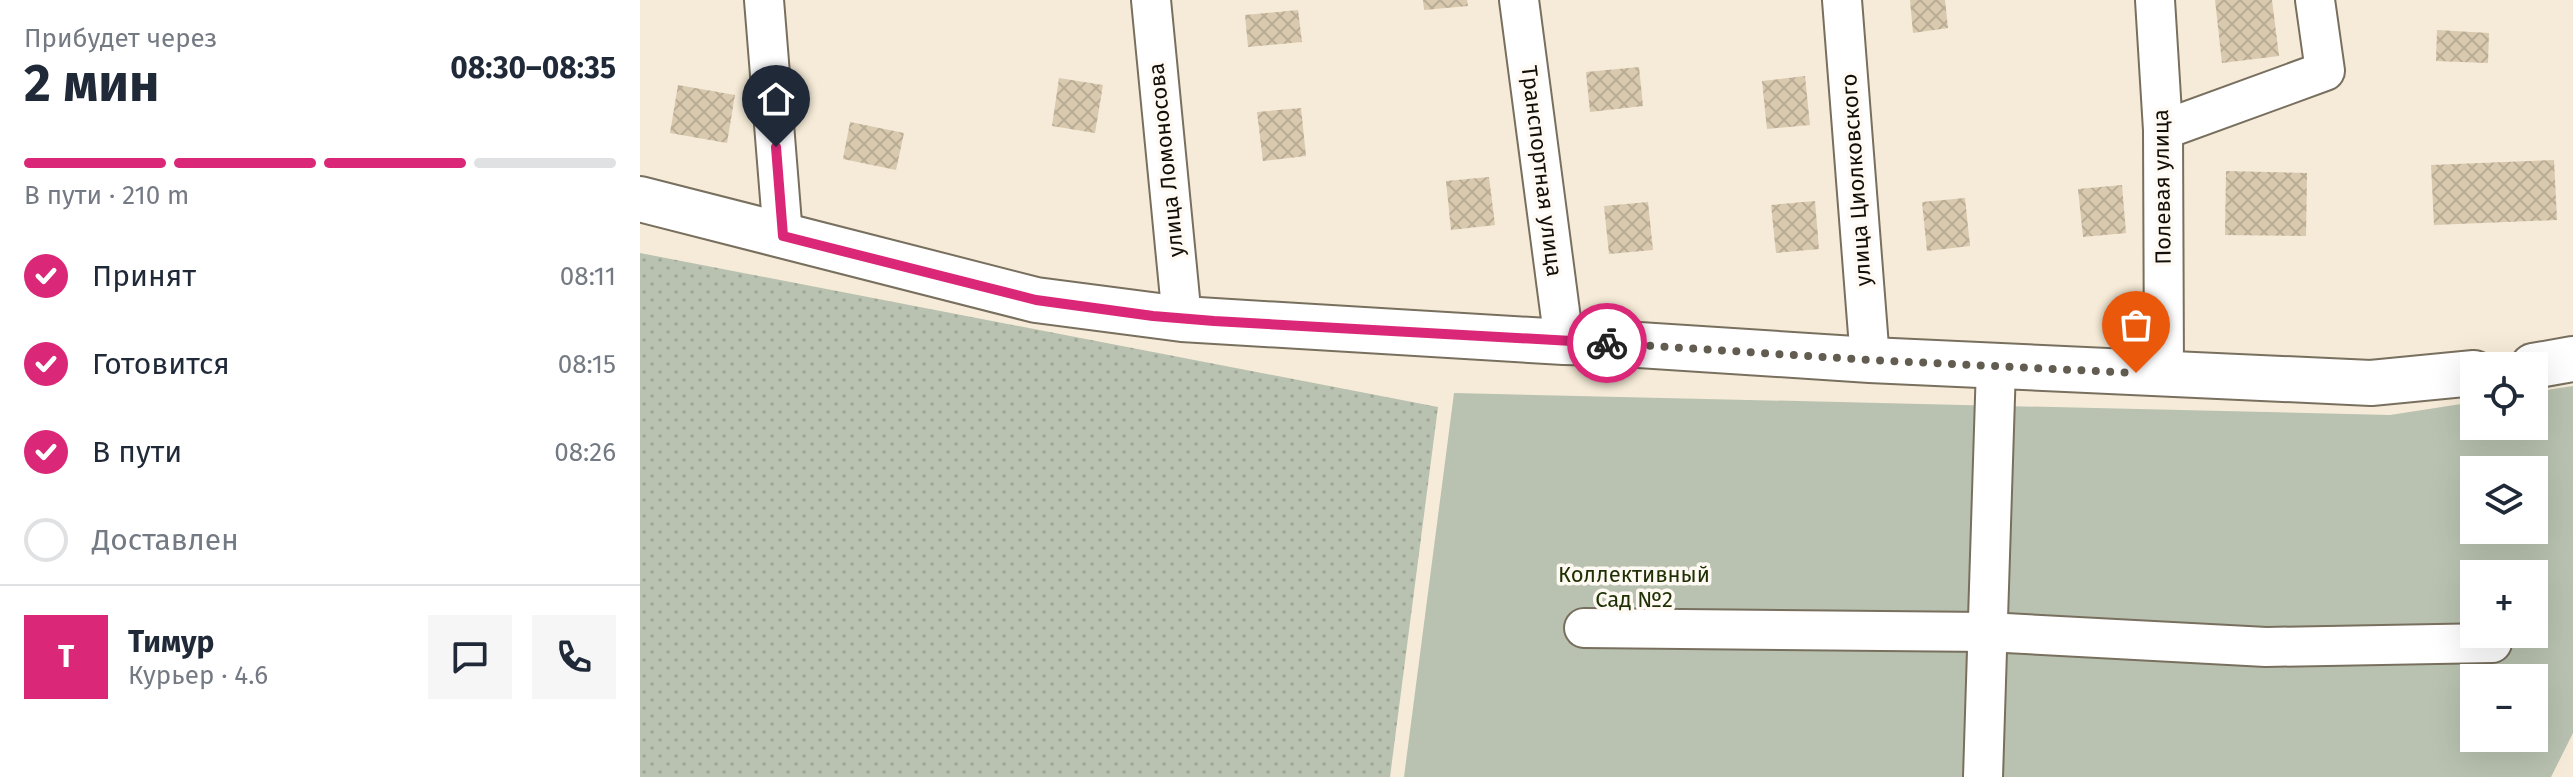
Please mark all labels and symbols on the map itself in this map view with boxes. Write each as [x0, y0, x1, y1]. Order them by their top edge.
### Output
street label: улица Ломоносова [1142, 62, 1190, 258]
street label: Транспортная улица [1516, 64, 1568, 278]
pin [742, 65, 810, 147]
street label: улица Циолковского [1835, 73, 1877, 287]
street label: Полевая улица [2147, 109, 2177, 265]
pin [2102, 291, 2170, 373]
courier [1567, 303, 1647, 383]
park label: Коллективный Сад №2 [1558, 561, 1710, 613]

